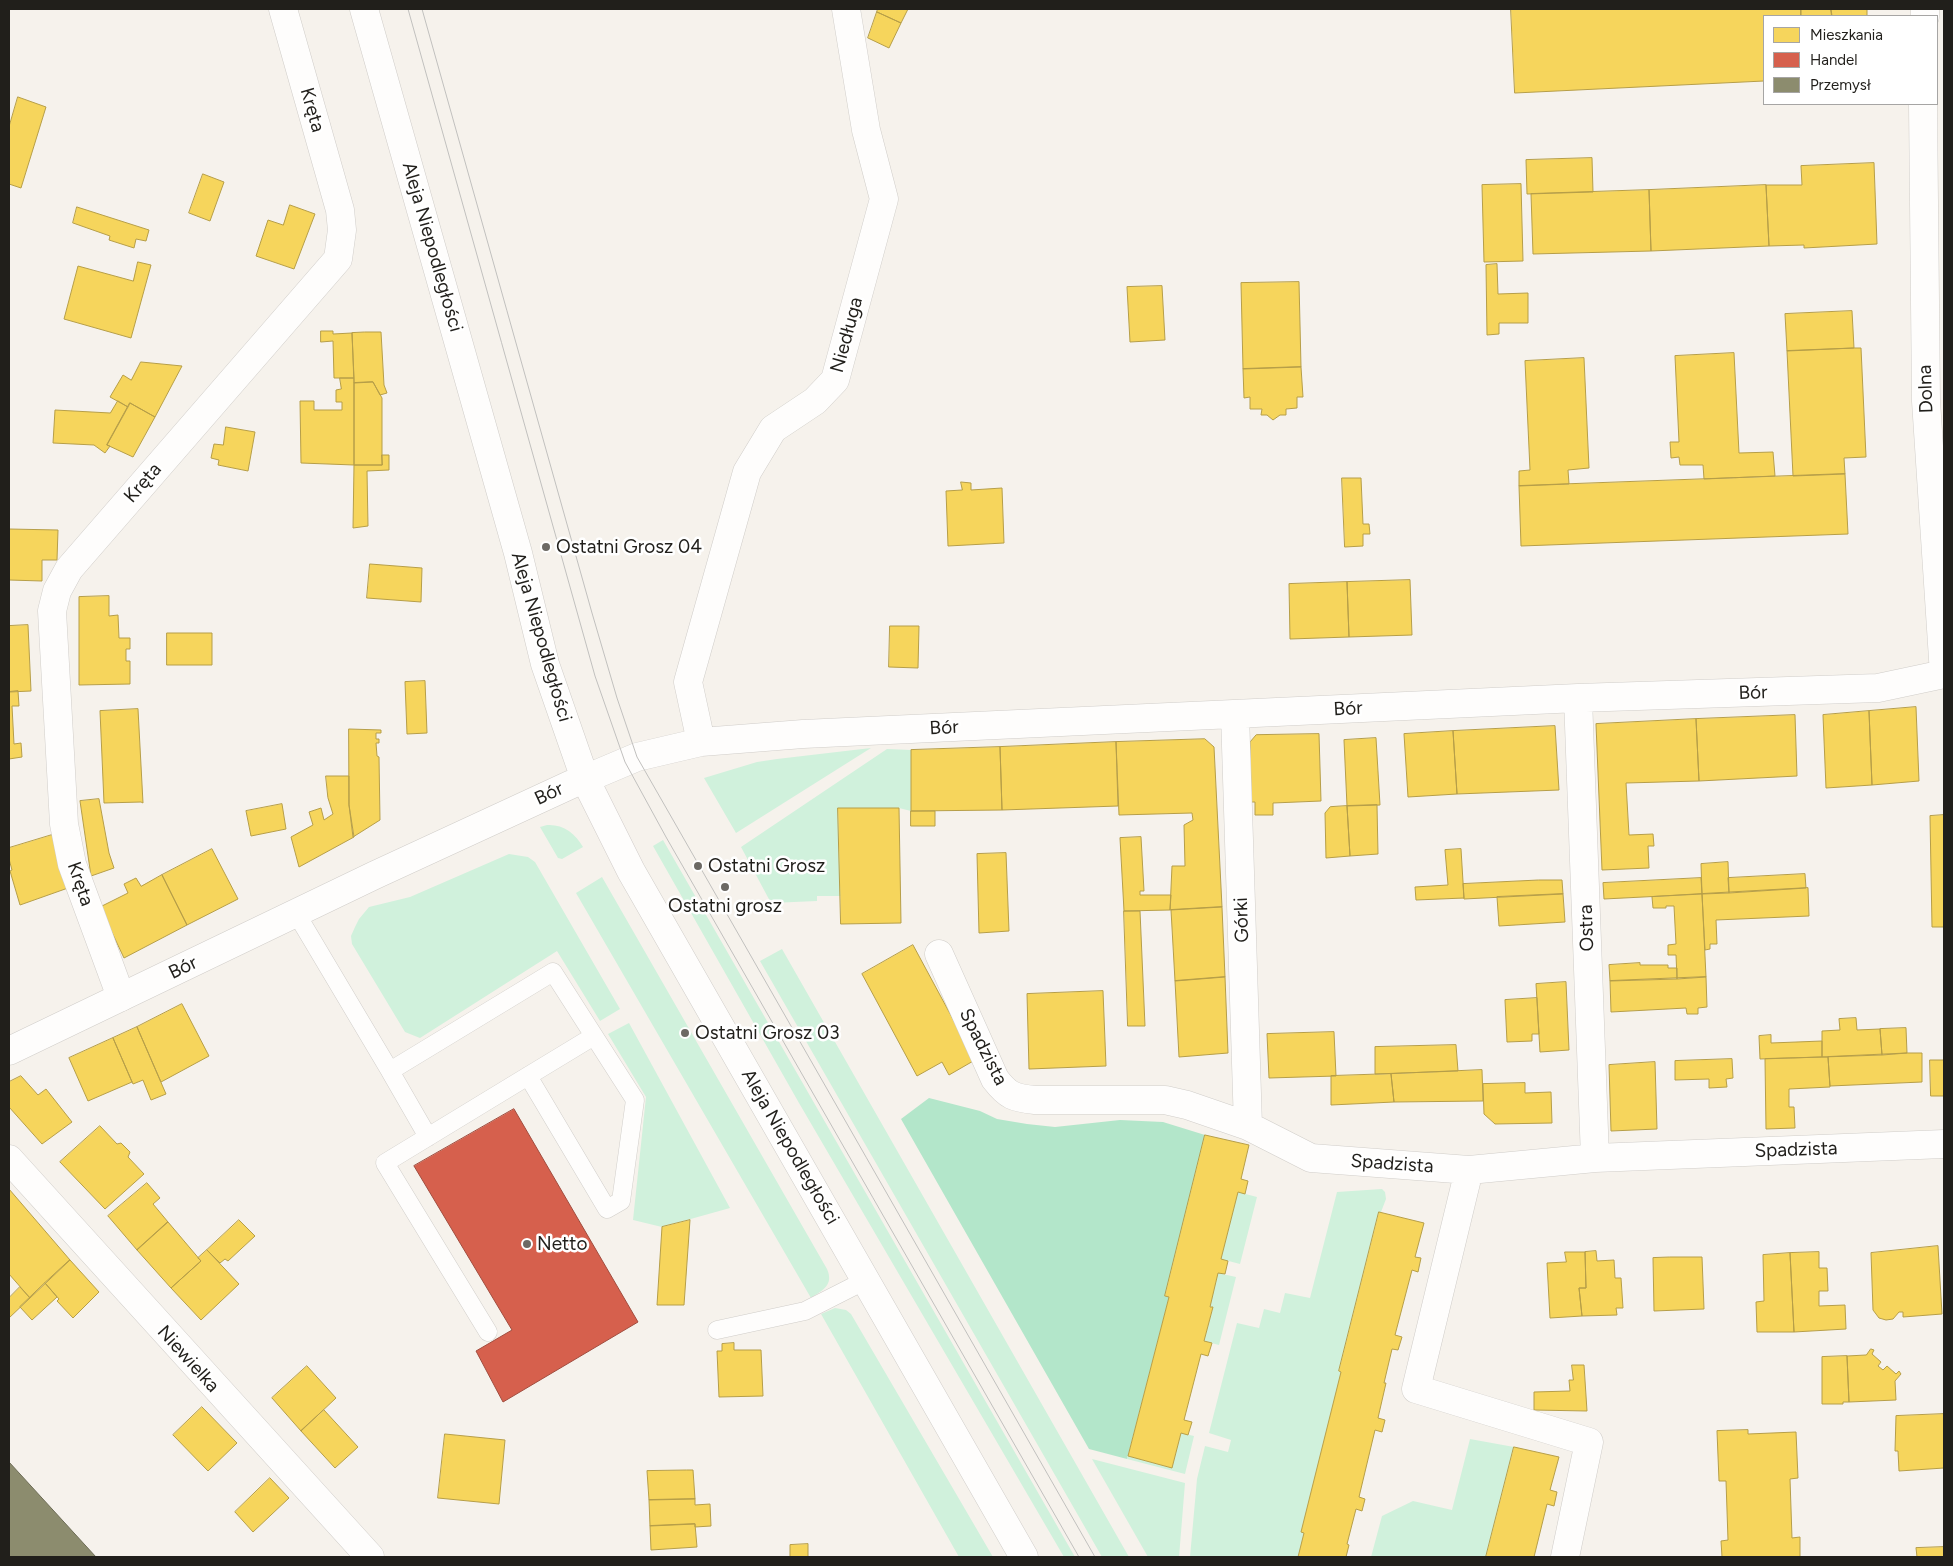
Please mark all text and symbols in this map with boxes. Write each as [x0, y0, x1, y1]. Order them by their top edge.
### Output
legend [1763, 15, 1938, 105]
text: Mieszkania [1810, 26, 1883, 44]
text: Handel [1810, 51, 1858, 69]
text: Przemysł [1810, 76, 1871, 94]
street label: Kręta [295, 85, 329, 135]
street label: Aleja Niepodległości [397, 160, 467, 334]
street label: Niedługa [826, 295, 868, 375]
street label: Dolna [1914, 364, 1938, 414]
street label: Kręta [120, 458, 166, 508]
place label: Ostatni Grosz 04 [556, 536, 702, 558]
marker: Ostatni Grosz 04 [540, 541, 552, 553]
street label: Aleja Niepodległości [506, 550, 576, 724]
street label: Bór [1738, 681, 1768, 705]
street label: Bór [1333, 697, 1363, 721]
street label: Bór [929, 716, 959, 740]
street label: Bór [531, 778, 567, 810]
place label: Ostatni Grosz [708, 855, 825, 877]
street label: Kręta [62, 859, 98, 909]
marker: Ostatni Grosz [692, 860, 704, 872]
marker: Ostatni grosz [719, 881, 731, 893]
place label: Ostatni grosz [668, 895, 782, 917]
street label: Górki [1230, 897, 1254, 943]
street label: Ostra [1575, 904, 1599, 952]
street label: Bór [165, 951, 201, 985]
street label: Spadzista [954, 1005, 1012, 1089]
place label: Ostatni Grosz 03 [695, 1022, 840, 1044]
marker: Ostatni Grosz 03 [679, 1027, 691, 1039]
street label: Aleja Niepodległości [736, 1065, 844, 1229]
street label: Spadzista [1754, 1137, 1838, 1163]
street label: Spadzista [1350, 1150, 1434, 1178]
place label: Netto [537, 1233, 587, 1255]
marker: Netto [521, 1238, 533, 1250]
street label: Niewielka [152, 1321, 224, 1397]

